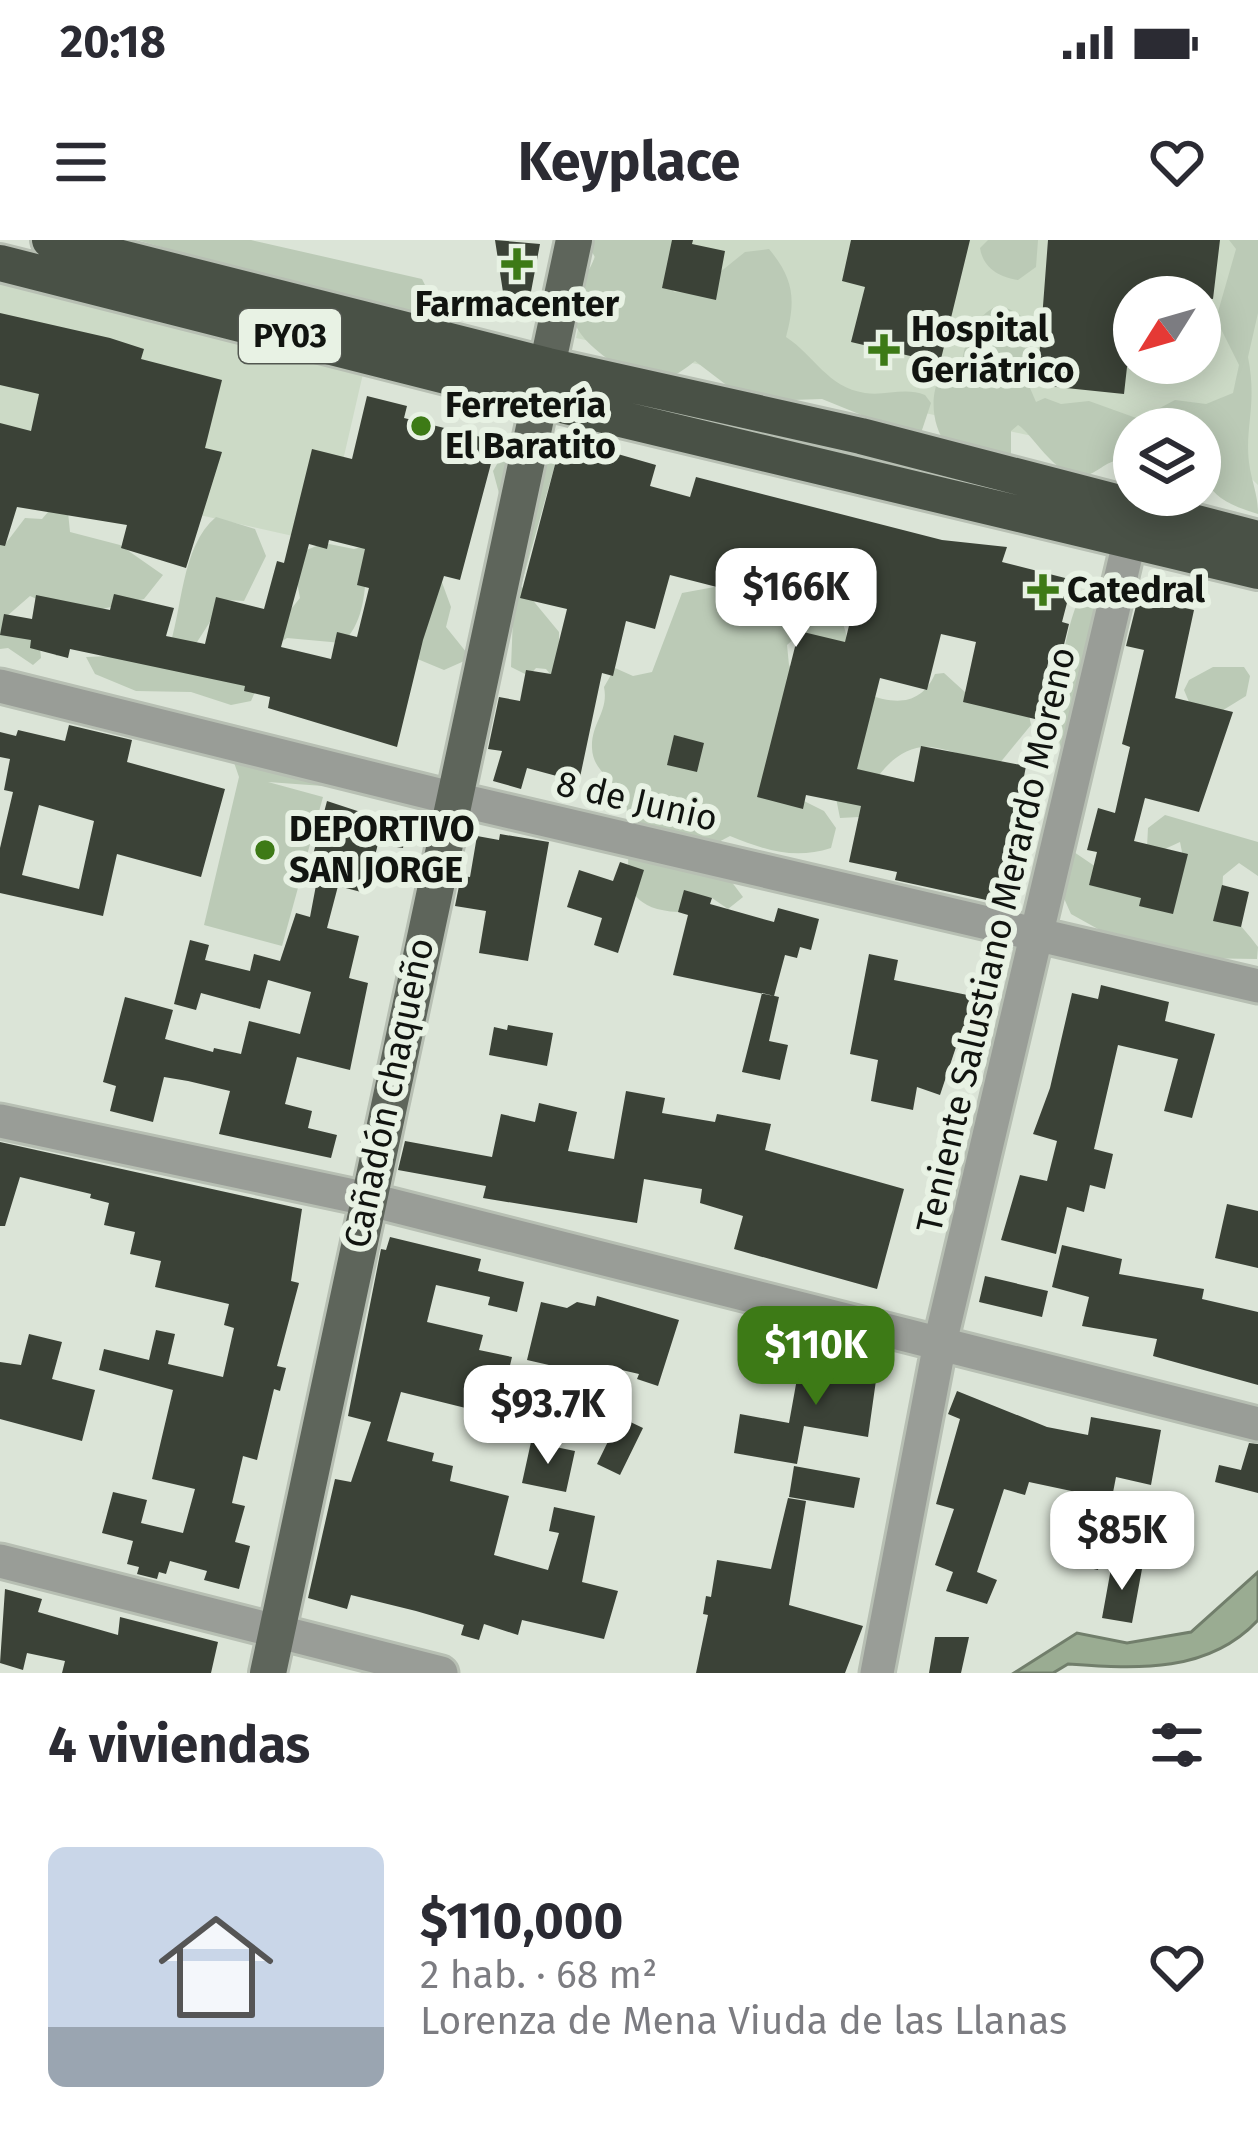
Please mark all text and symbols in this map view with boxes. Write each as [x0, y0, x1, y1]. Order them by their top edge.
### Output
text: 20:18 [60, 15, 166, 69]
icon: menu [48, 129, 114, 195]
icon: heart [1144, 129, 1210, 195]
text: Keyplace [518, 130, 740, 194]
marker: Farmacenter [504, 251, 530, 277]
north arrow [1113, 276, 1221, 384]
map controls [1113, 276, 1221, 516]
place label: Farmacenter [415, 282, 620, 326]
place label: Hospital Geriátrico [911, 307, 1074, 392]
road number: PY03 [239, 309, 341, 363]
marker: Hospital Geriátrico [868, 334, 900, 366]
place label: Ferretería El Baratito [445, 383, 616, 468]
button: layers [1113, 408, 1221, 516]
marker: Ferretería El Baratito [408, 413, 434, 439]
pin: $166K [712, 548, 880, 650]
text: $166K [743, 564, 849, 610]
place label: Catedral [1067, 568, 1205, 612]
marker: Catedral [1030, 577, 1056, 603]
street label: Teniente Salustiano Merardo Moreno [907, 643, 1085, 1237]
street label: 8 de Junio [552, 761, 722, 841]
place label: DEPORTIVO SAN JORGE [289, 807, 475, 892]
marker: DEPORTIVO SAN JORGE [252, 837, 278, 863]
street label: Cañadón chaqueño [335, 934, 443, 1252]
pin: $110K [732, 1306, 900, 1408]
text: $110K [765, 1322, 868, 1368]
pin: $93.7K [450, 1365, 646, 1467]
text: $93.7K [491, 1381, 605, 1427]
pin: $85K [1051, 1491, 1193, 1593]
text: $85K [1077, 1507, 1167, 1553]
icon: filters [1144, 1712, 1210, 1778]
text: 4 viviendas [48, 1714, 310, 1776]
text: $110,000 [420, 1890, 623, 1952]
icon: home [144, 1895, 288, 2039]
icon: heart [1144, 1934, 1210, 2000]
text: 2 hab. · 68 m² [420, 1952, 657, 1998]
text: Lorenza de Mena Viuda de las Llanas [420, 1998, 1067, 2044]

